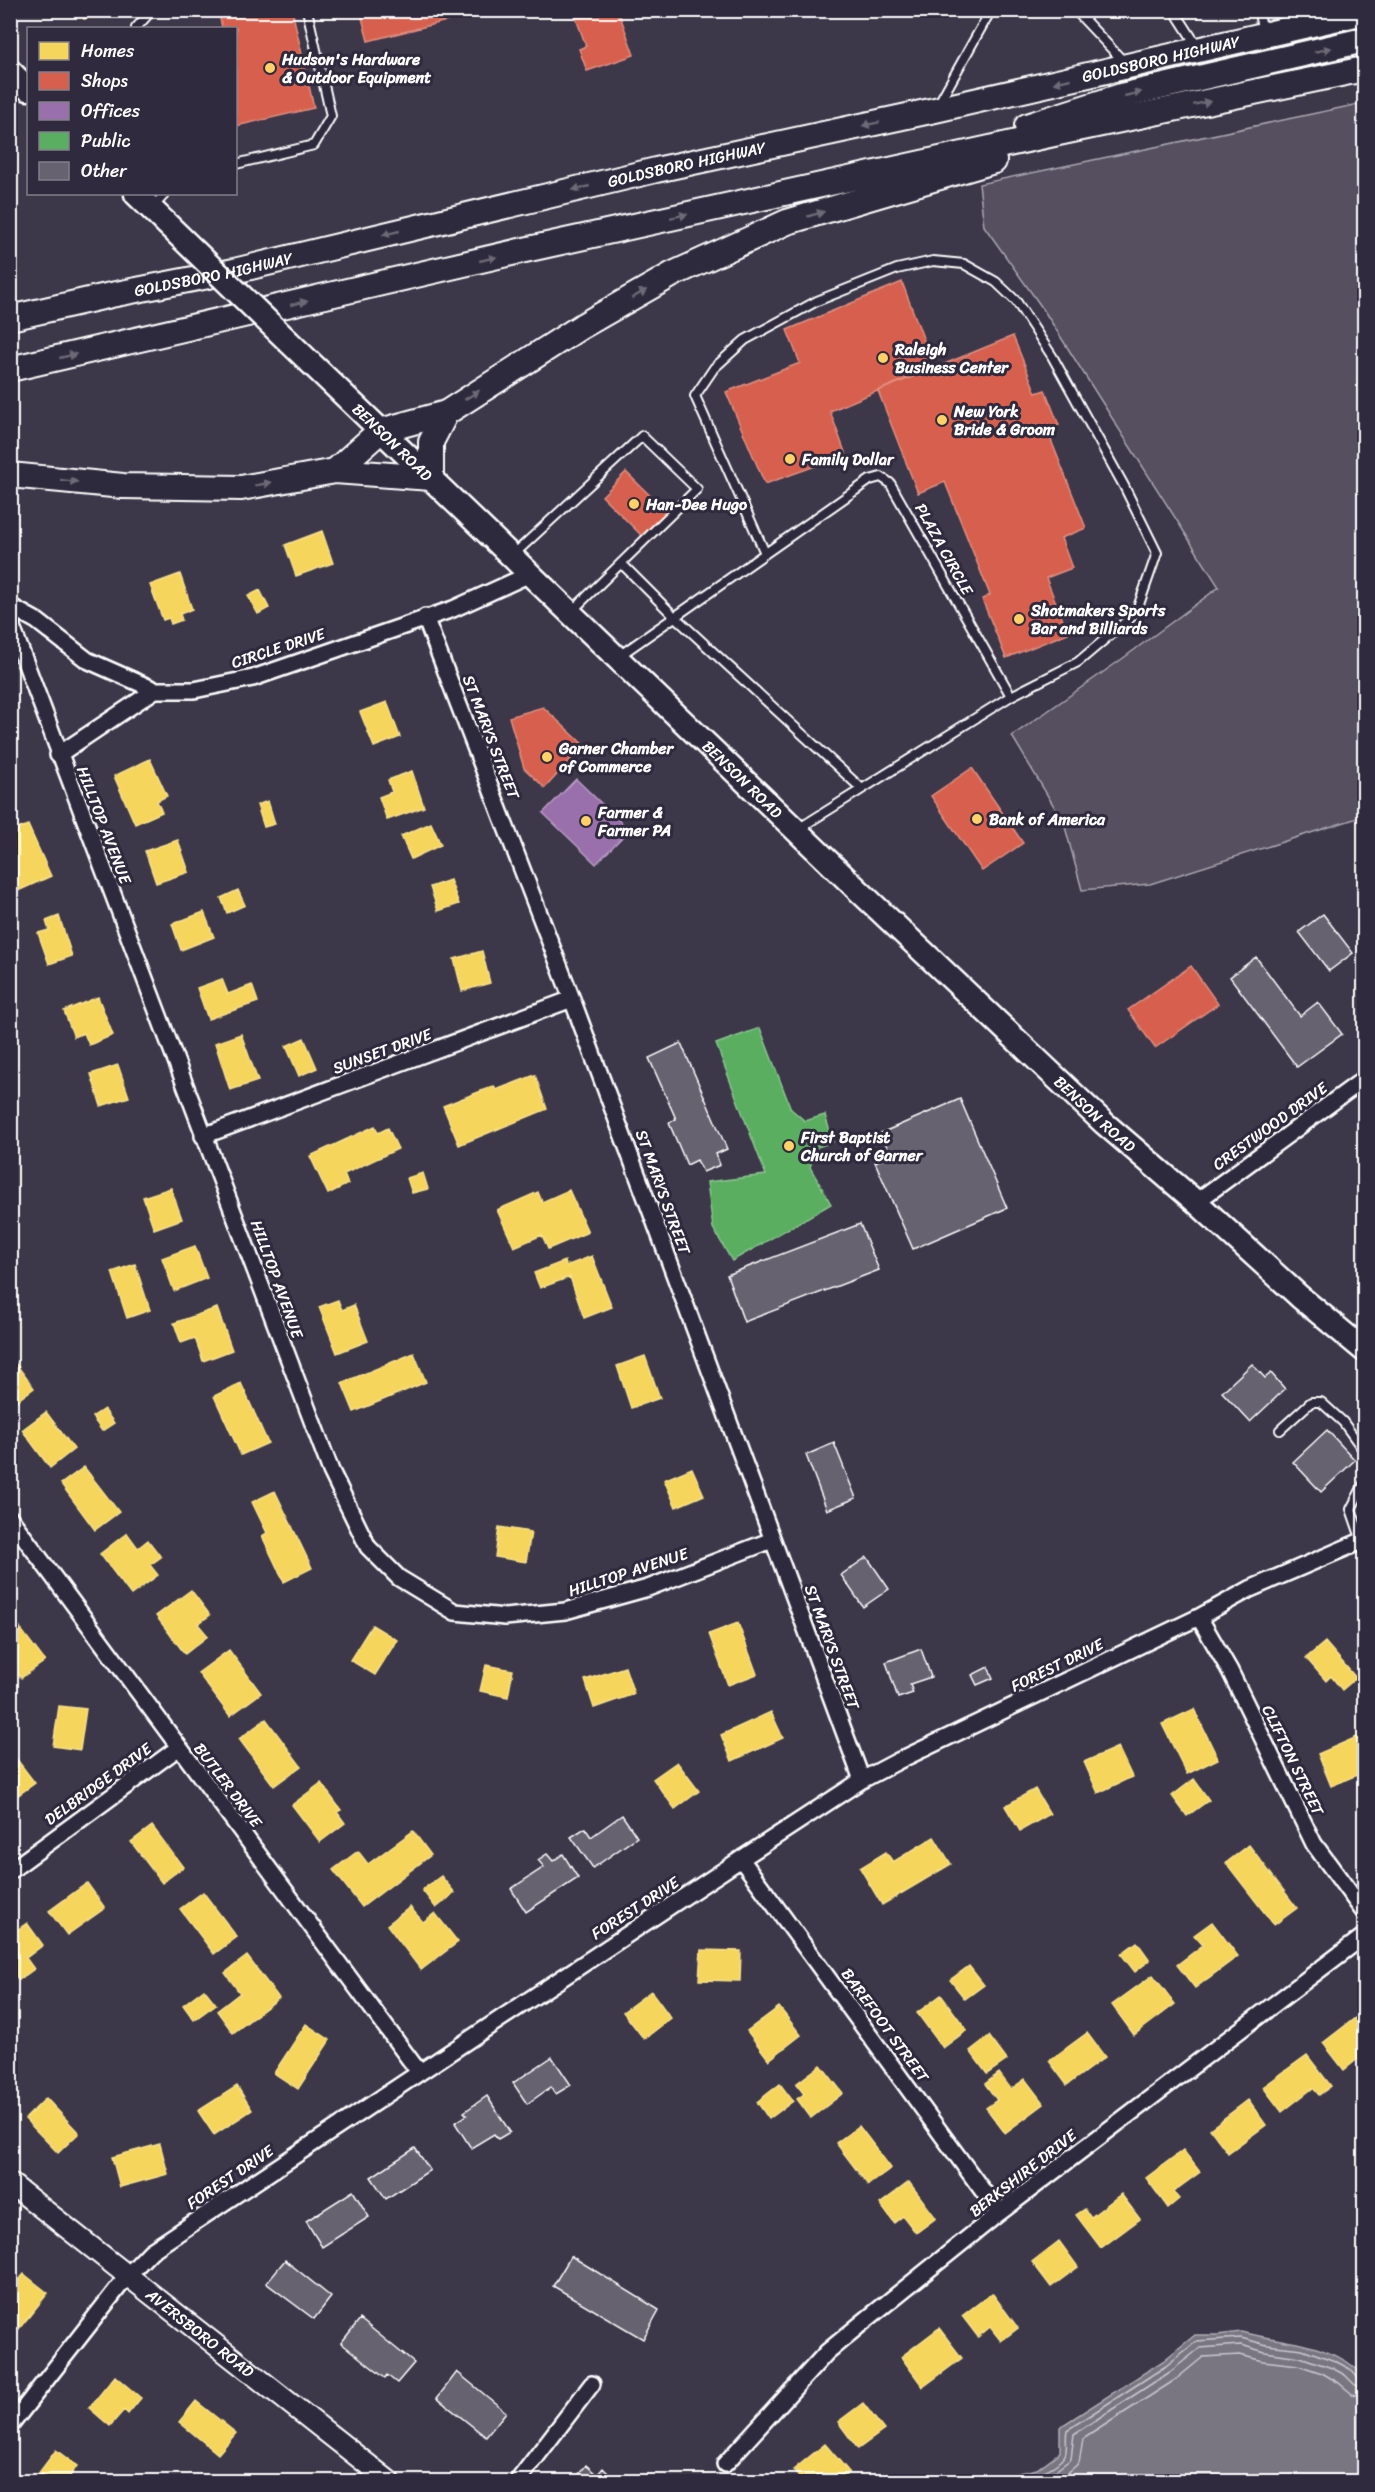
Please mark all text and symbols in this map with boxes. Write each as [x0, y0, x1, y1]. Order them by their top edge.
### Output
street label: GOLDSBORO HIGHWAY [1079, 26, 1244, 90]
legend [27, 27, 237, 195]
text: Homes [81, 35, 135, 67]
one-way arrow [1313, 44, 1332, 54]
place label: Hudson's Hardware & Outdoor Equipment [281, 45, 431, 92]
marker: Hudson's Hardware & Outdoor Equipment [263, 61, 277, 75]
text: Shops [81, 65, 128, 97]
one-way arrow [1052, 77, 1071, 86]
one-way arrow [1123, 88, 1142, 98]
text: Offices [81, 95, 141, 127]
one-way arrow [1193, 98, 1212, 107]
one-way arrow [862, 120, 881, 129]
text: Public [81, 125, 131, 157]
street label: GOLDSBORO HIGHWAY [604, 132, 770, 196]
text: Other [81, 155, 128, 187]
one-way arrow [571, 184, 590, 193]
one-way arrow [807, 209, 825, 218]
one-way arrow [670, 211, 688, 221]
one-way arrow [382, 228, 400, 238]
street label: GOLDSBORO HIGHWAY [131, 243, 297, 305]
one-way arrow [479, 253, 498, 263]
one-way arrow [631, 288, 647, 299]
one-way arrow [289, 298, 308, 308]
place label: Raleigh Business Center [894, 335, 1009, 382]
one-way arrow [58, 351, 77, 361]
marker: Raleigh Business Center [876, 351, 890, 365]
one-way arrow [464, 390, 481, 401]
street label: BENSON ROAD [345, 395, 440, 489]
place label: New York Bride & Groom [953, 397, 1056, 444]
marker: New York Bride & Groom [935, 413, 949, 427]
place label: Family Dollar [801, 445, 895, 474]
marker: Family Dollar [783, 452, 797, 466]
one-way arrow [59, 476, 78, 486]
one-way arrow [254, 479, 273, 488]
place label: Han-Dee Hugo [645, 490, 748, 519]
marker: Han-Dee Hugo [627, 497, 641, 511]
street label: PLAZA CIRCLE [907, 497, 982, 602]
place label: Shotmakers Sports Bar and Billiards [1030, 596, 1166, 643]
marker: Shotmakers Sports Bar and Billiards [1012, 612, 1026, 626]
street label: CIRCLE DRIVE [227, 619, 330, 677]
street label: ST MARYS STREET [454, 671, 528, 804]
street label: BENSON ROAD [695, 733, 791, 826]
place label: Garner Chamber of Commerce [558, 734, 675, 781]
marker: Garner Chamber of Commerce [540, 750, 554, 764]
street label: HILLTOP AVENUE [68, 762, 140, 889]
place label: Farmer & Farmer PA [597, 798, 671, 845]
place label: Bank of America [989, 805, 1106, 834]
marker: Bank of America [970, 812, 984, 826]
marker: Farmer & Farmer PA [579, 814, 593, 828]
street label: SUNSET DRIVE [328, 1019, 437, 1082]
street label: BENSON ROAD [1047, 1068, 1143, 1160]
street label: CRESTWOOD DRIVE [1206, 1073, 1335, 1178]
place label: First Baptist Church of Garner [800, 1123, 924, 1170]
street label: ST MARYS STREET [627, 1125, 699, 1260]
marker: First Baptist Church of Garner [782, 1139, 796, 1153]
street label: HILLTOP AVENUE [242, 1216, 312, 1343]
street label: HILLTOP AVENUE [564, 1539, 693, 1605]
street label: ST MARYS STREET [796, 1580, 868, 1715]
street label: FOREST DRIVE [1005, 1629, 1110, 1700]
street label: CLIFTON STREET [1254, 1700, 1333, 1821]
street label: DELBRIDGE DRIVE [38, 1734, 159, 1833]
street label: BUTLER DRIVE [186, 1736, 271, 1835]
street label: FOREST DRIVE [585, 1868, 686, 1948]
street label: BAREFOOT STREET [833, 1962, 937, 2090]
street label: BERKSHIRE DRIVE [963, 2121, 1084, 2225]
street label: FOREST DRIVE [180, 2136, 281, 2217]
street label: AVERSBORO ROAD [139, 2280, 261, 2385]

